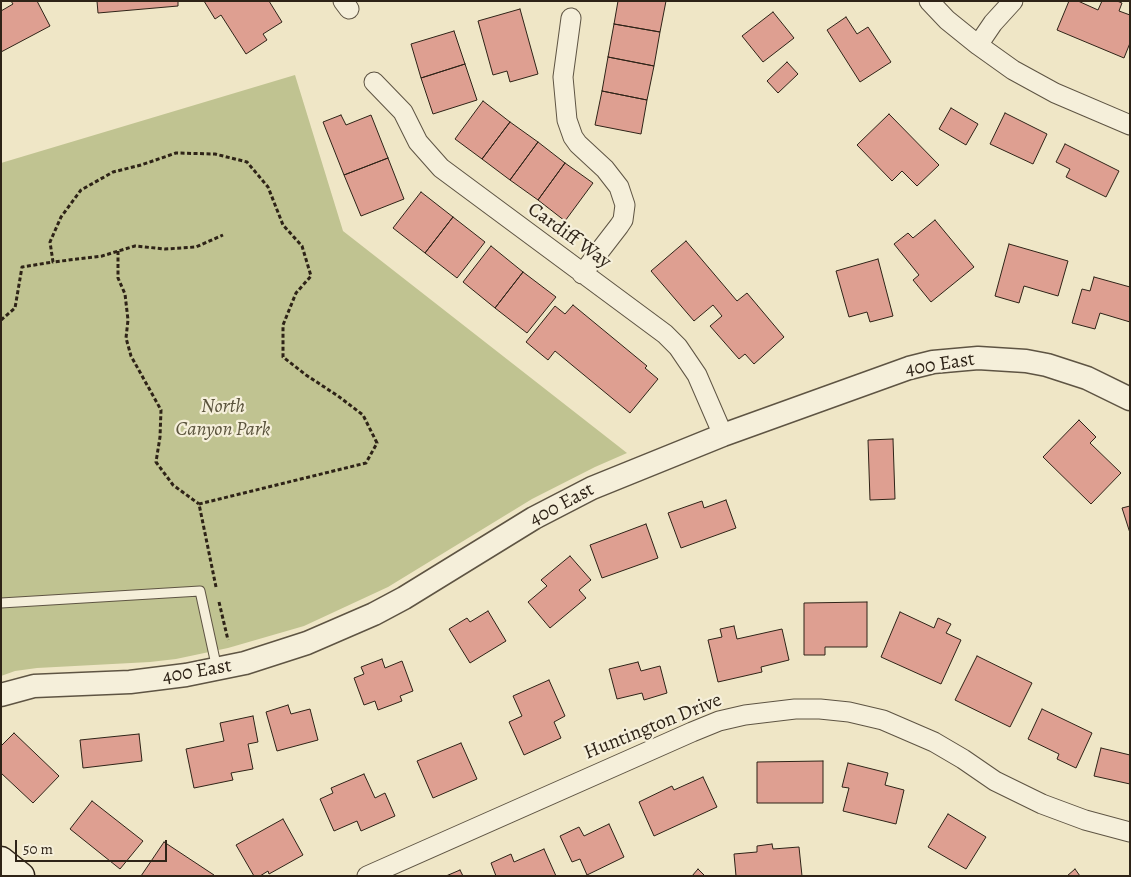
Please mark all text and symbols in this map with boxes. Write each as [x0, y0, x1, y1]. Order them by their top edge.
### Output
street label: Cardiff Way [523, 198, 615, 274]
street label: 400 East [904, 348, 976, 382]
park label: North Canyon Park [176, 395, 270, 442]
street label: 400 East [526, 478, 598, 532]
street label: 400 East [161, 654, 233, 690]
street label: Huntington Drive [581, 688, 725, 766]
scale bar [18, 830, 170, 862]
text: 50 m [23, 839, 53, 859]

